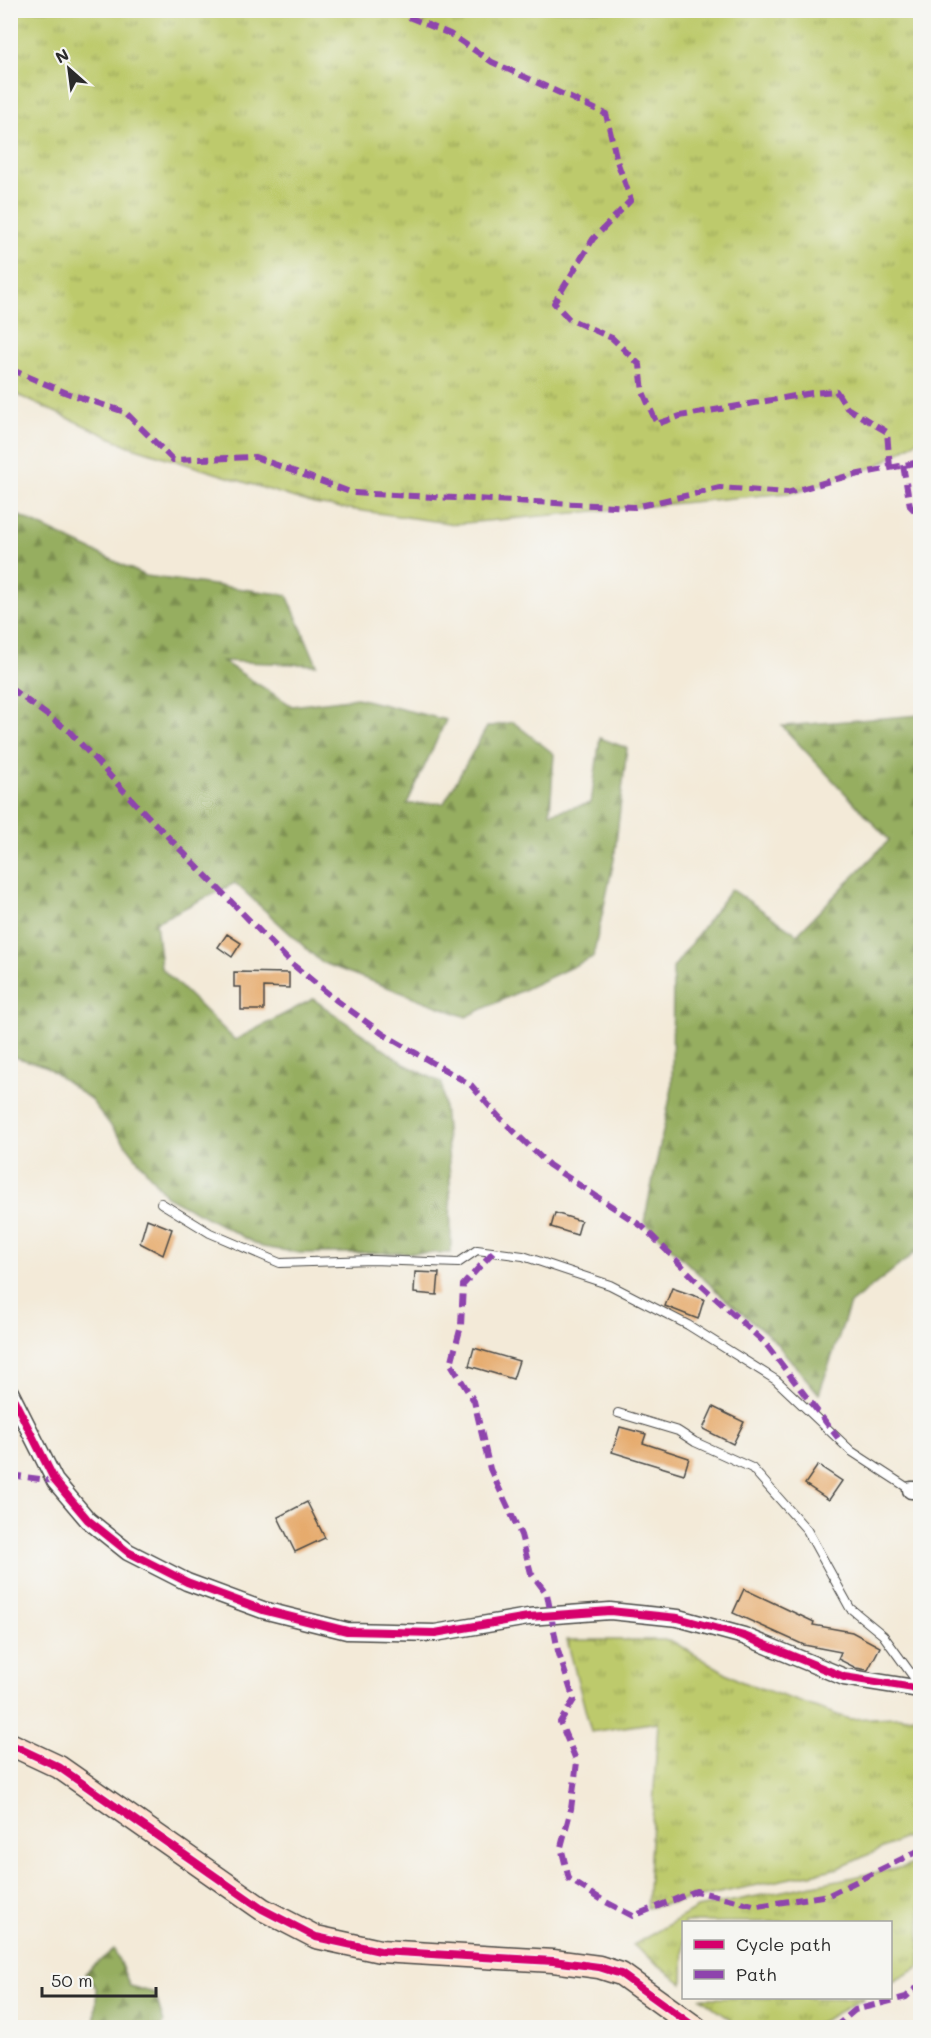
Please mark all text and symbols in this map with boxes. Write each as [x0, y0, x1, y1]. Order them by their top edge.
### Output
north arrow [39, 39, 99, 99]
text: N [51, 43, 72, 67]
legend [682, 1921, 892, 1999]
text: Cycle path [736, 1932, 831, 1956]
scale bar [42, 1960, 156, 1998]
text: Path [736, 1962, 776, 1986]
text: 50 m [51, 1968, 93, 1992]

